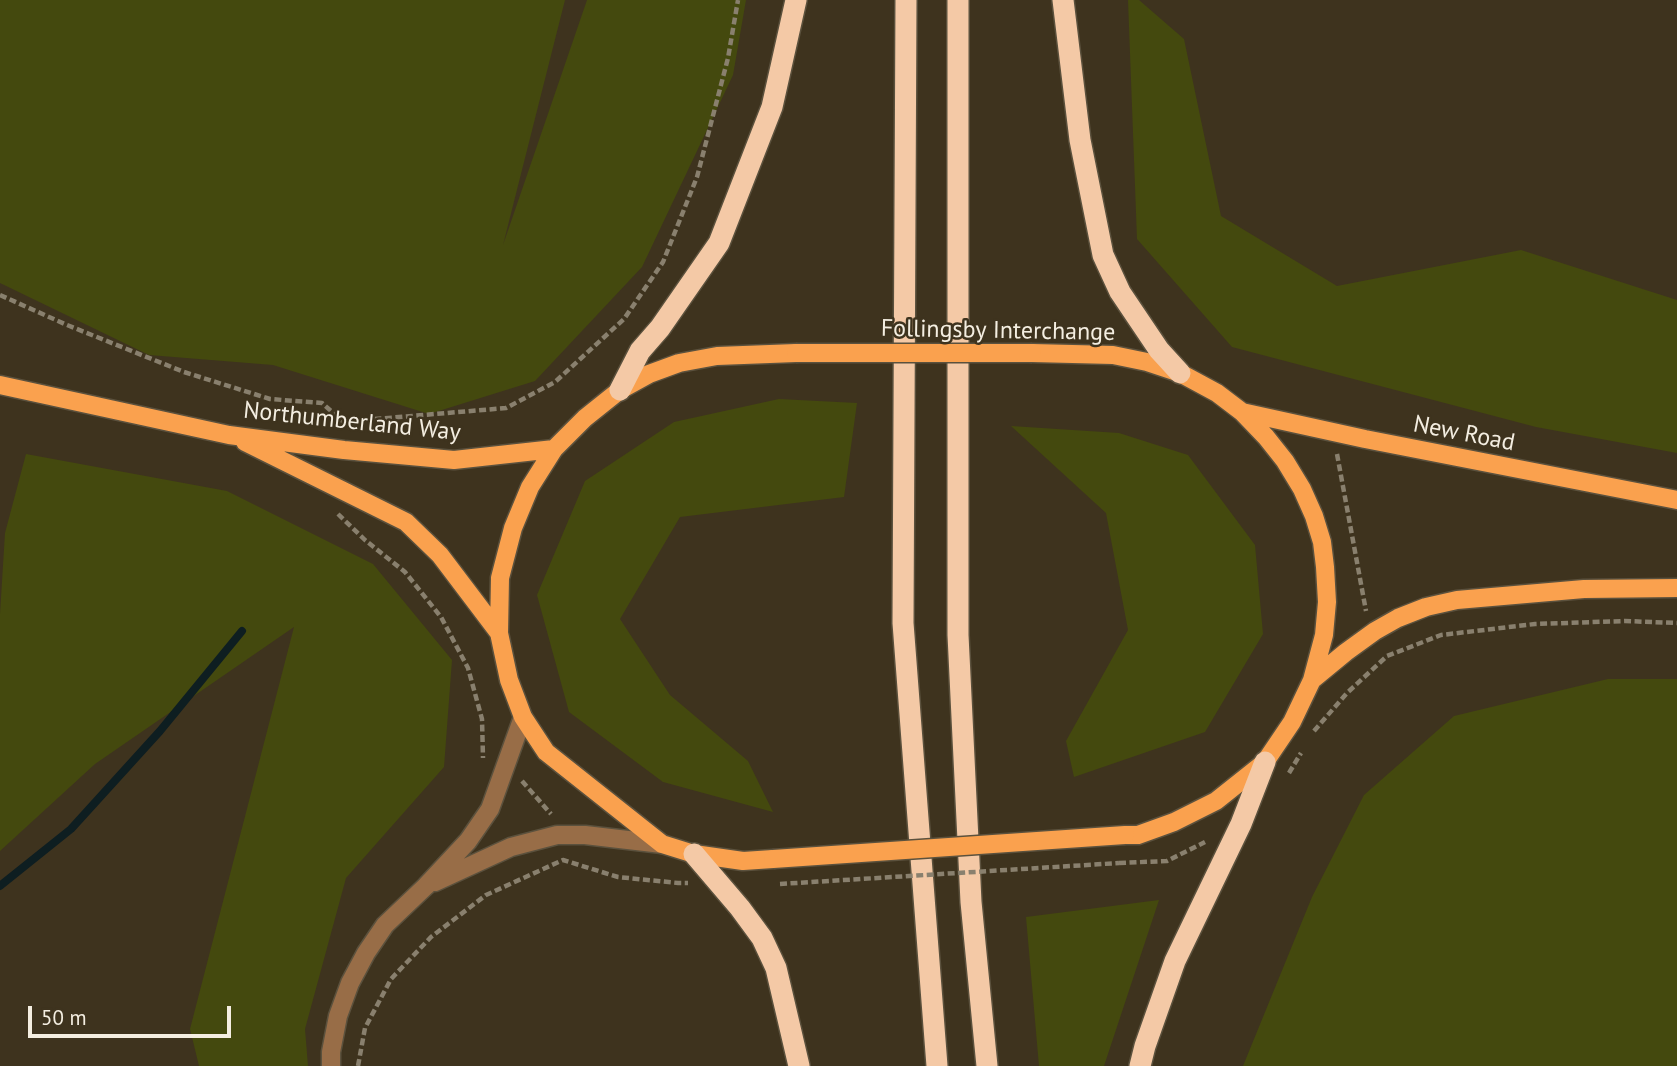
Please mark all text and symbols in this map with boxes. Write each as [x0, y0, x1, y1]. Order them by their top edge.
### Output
street label: Follingsby Interchange [881, 315, 1115, 347]
street label: Northumberland Way [242, 396, 462, 448]
street label: New Road [1411, 410, 1517, 458]
scale bar [32, 992, 234, 1036]
text: 50 m [41, 1004, 87, 1031]

